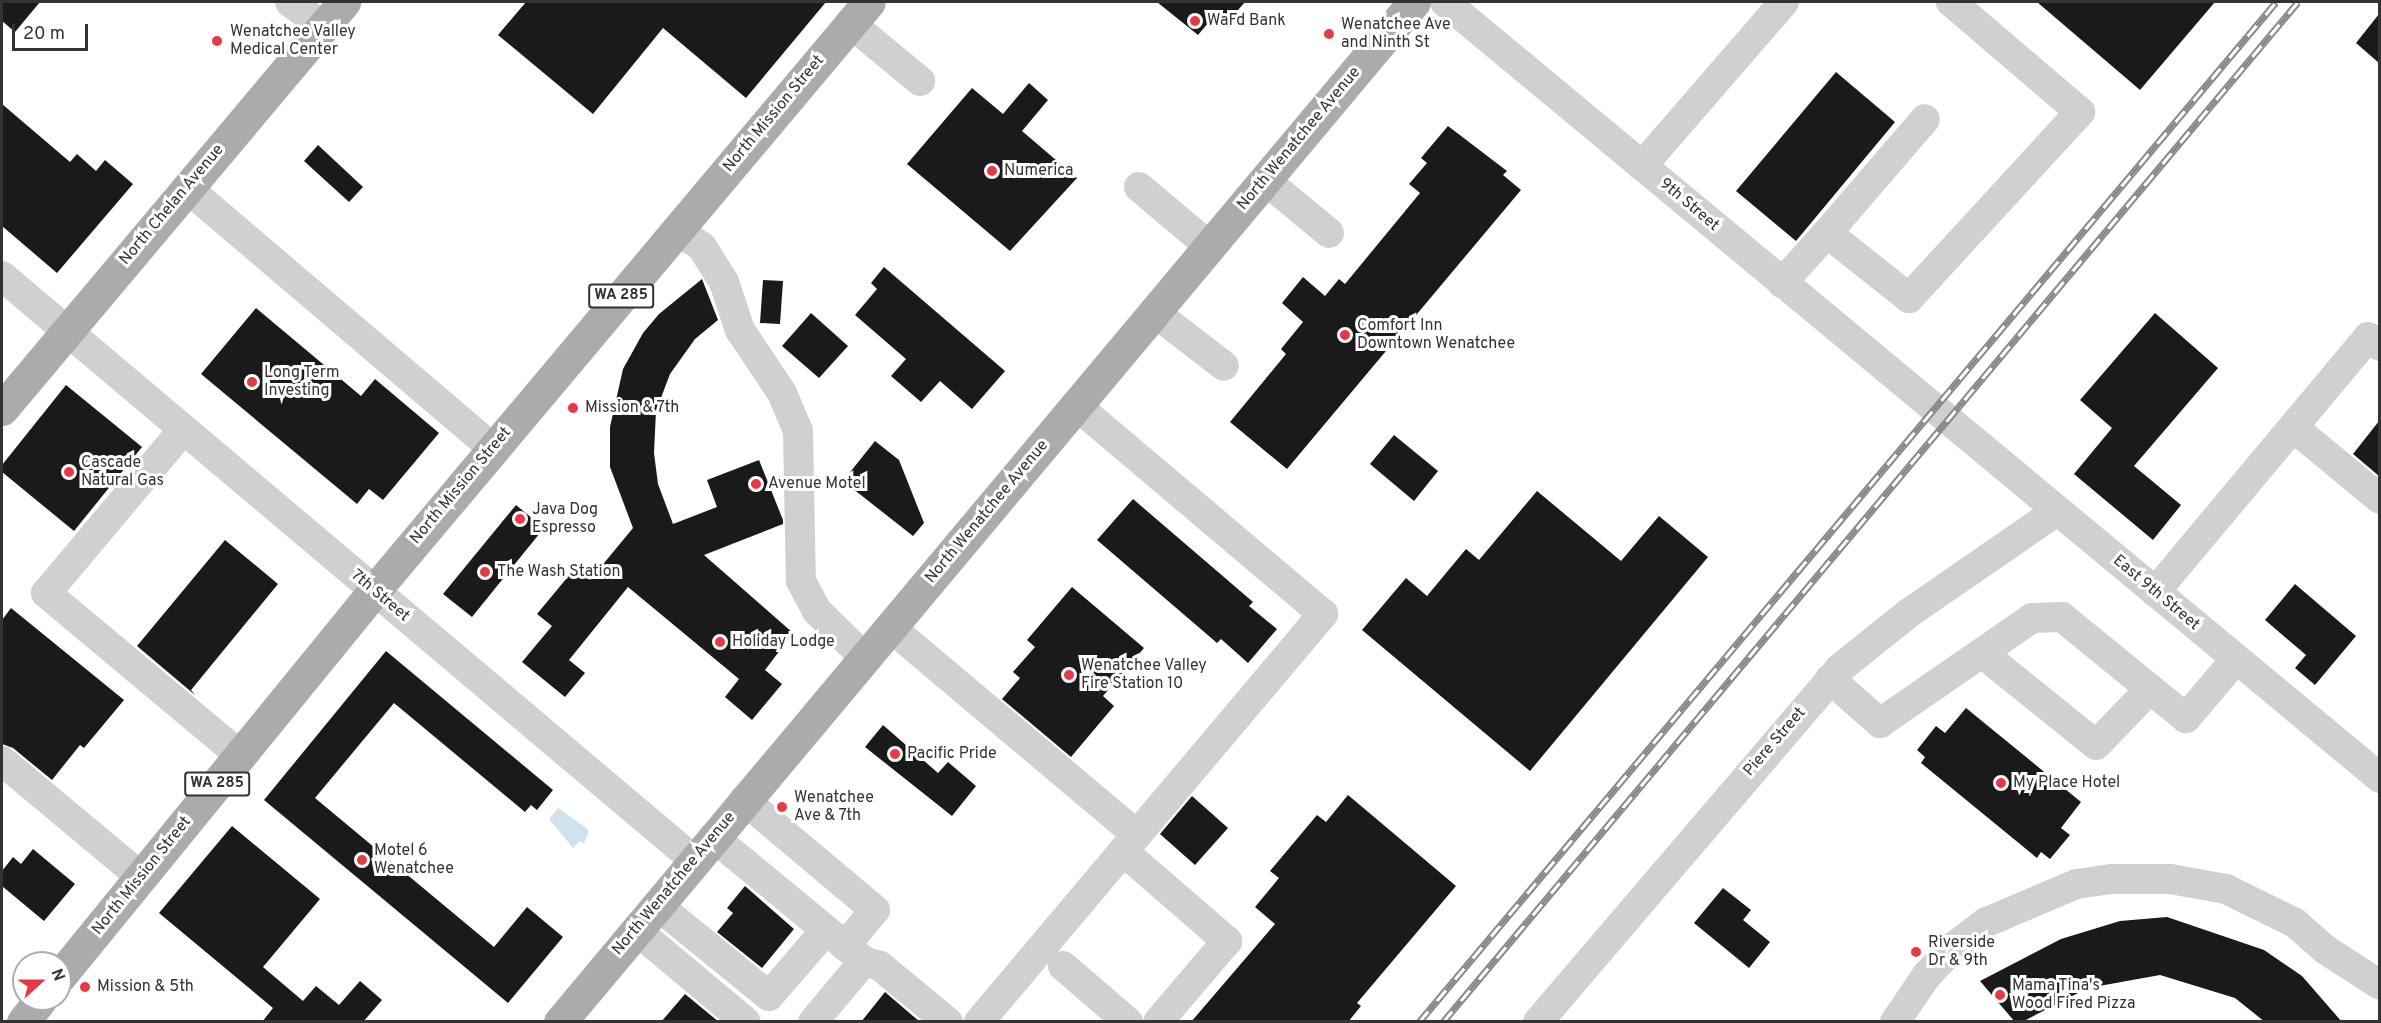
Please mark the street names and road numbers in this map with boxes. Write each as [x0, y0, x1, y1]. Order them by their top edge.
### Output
street label: North Mission Street [719, 52, 829, 176]
street label: North Wenatchee Avenue [1233, 63, 1365, 215]
street label: North Chelan Avenue [116, 140, 228, 270]
street label: 9th Street [1655, 174, 1723, 236]
road number: WA 285 [586, 284, 656, 308]
street label: North Mission Street [406, 424, 516, 548]
street label: North Wenatchee Avenue [921, 436, 1053, 588]
street label: East 9th Street [2109, 551, 2203, 635]
street label: 7th Street [347, 566, 413, 626]
street label: Piere Street [1740, 704, 1810, 780]
road number: WA 285 [182, 772, 252, 796]
street label: North Wenatchee Avenue [608, 808, 740, 960]
street label: North Mission Street [88, 813, 196, 939]

